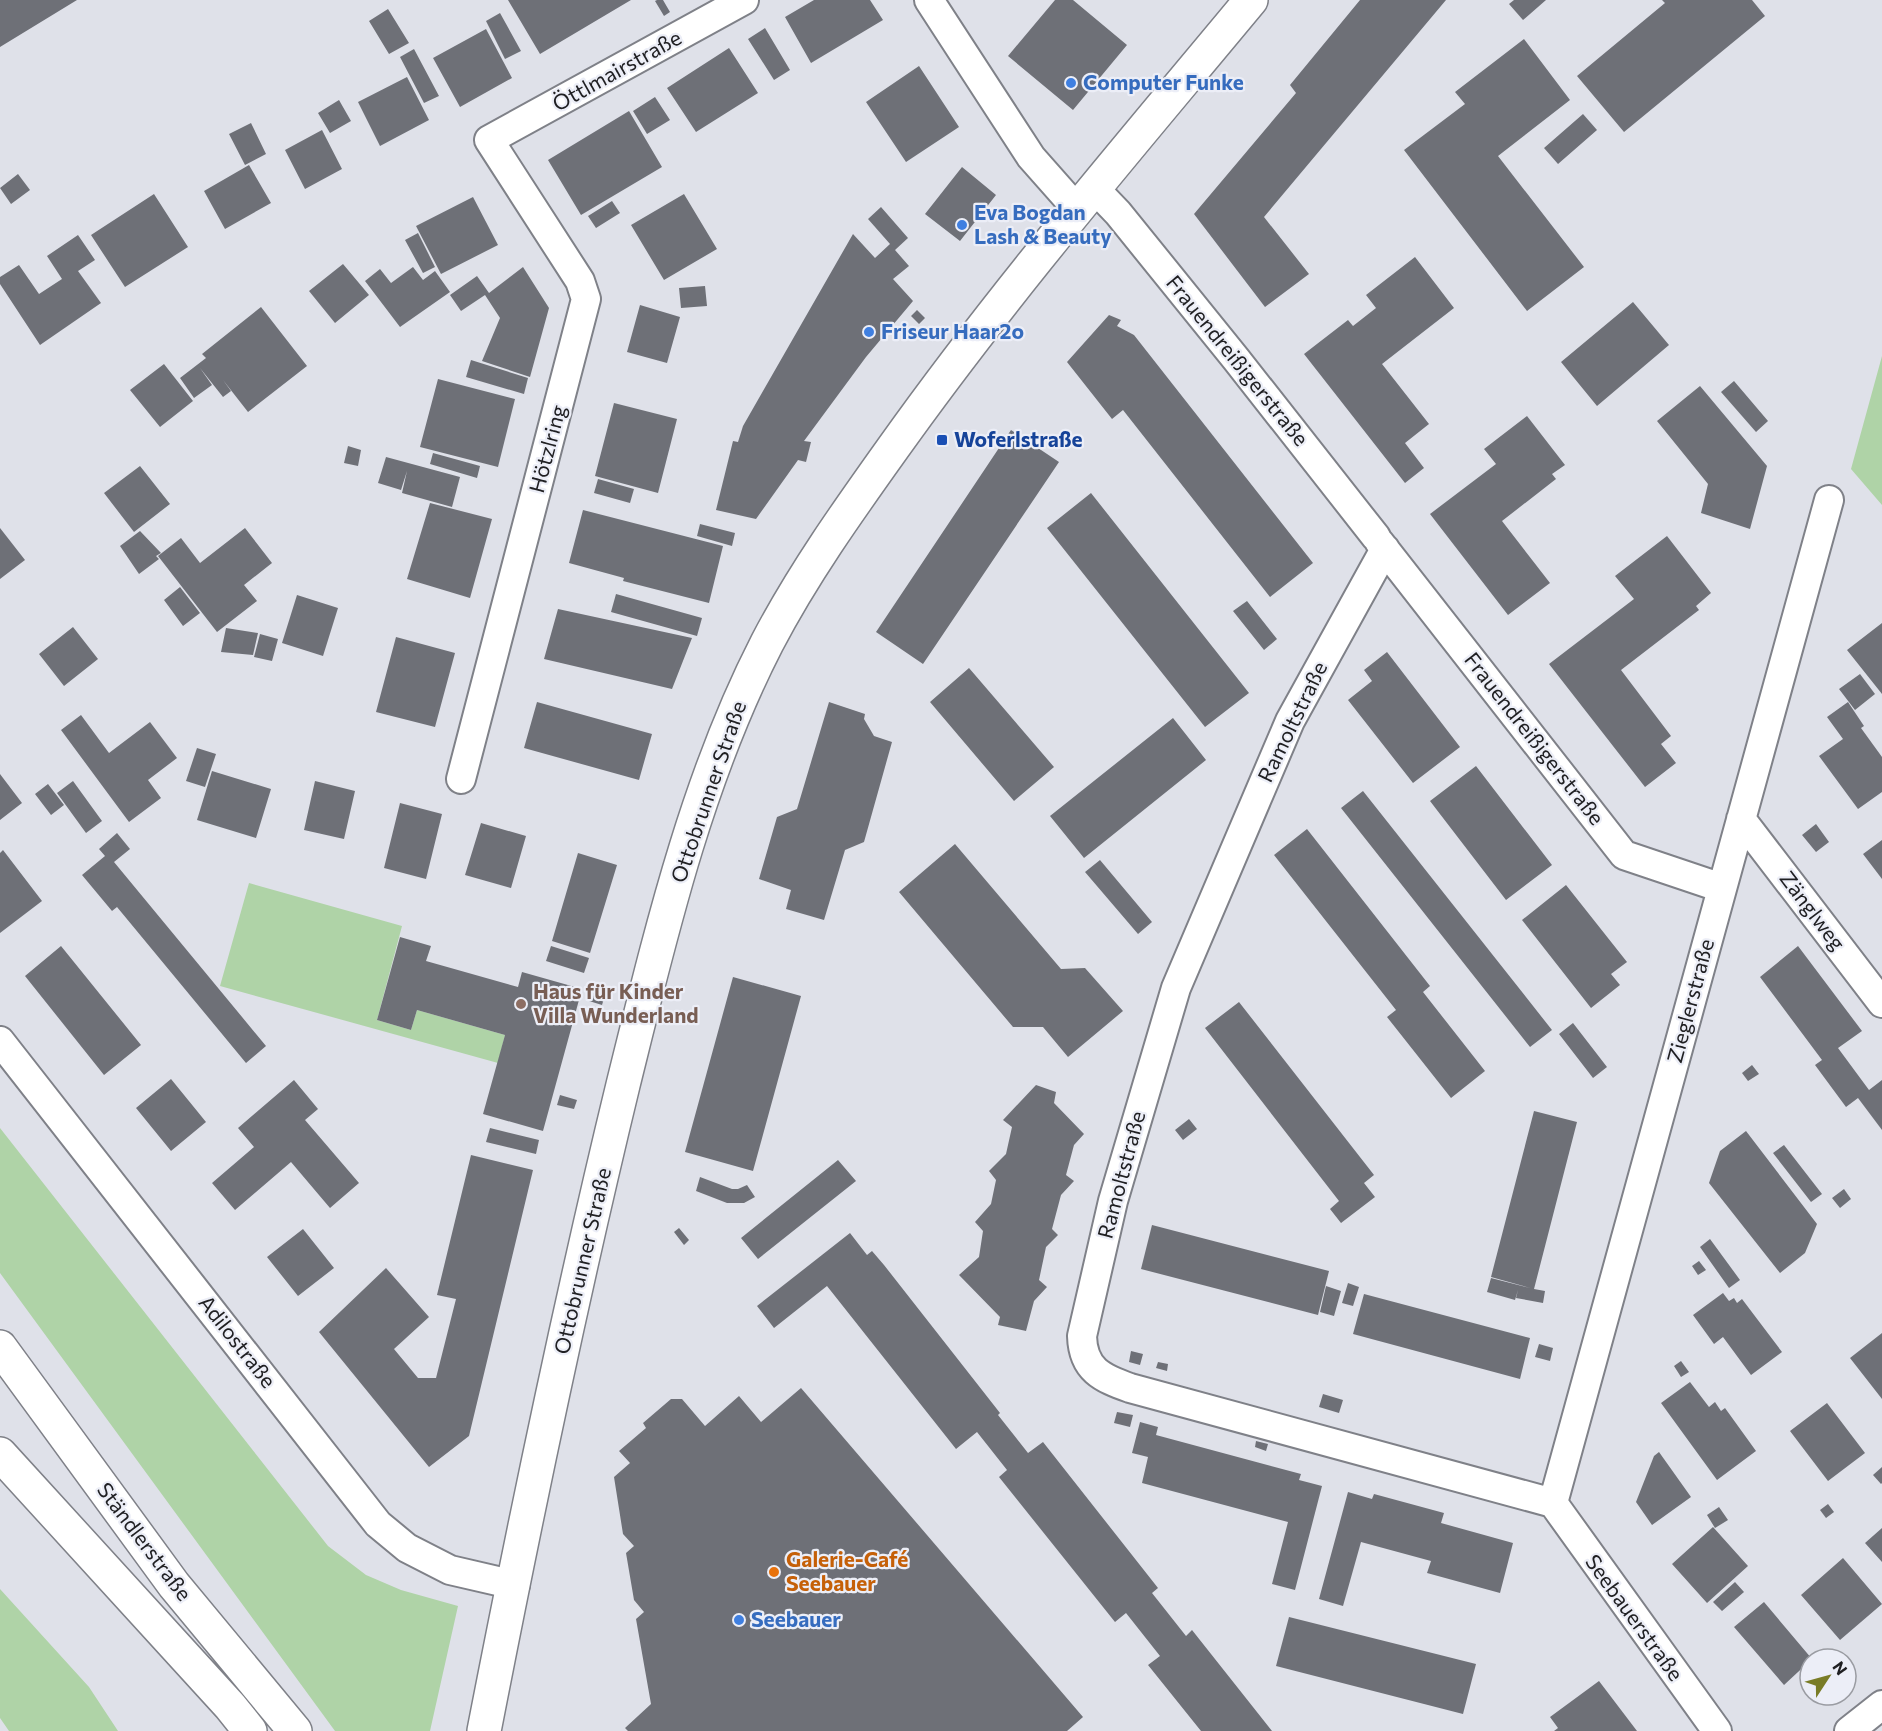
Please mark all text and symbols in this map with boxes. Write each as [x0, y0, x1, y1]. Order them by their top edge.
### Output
street label: Öttlmairstraße [547, 24, 685, 115]
place label: Computer Funke [1083, 69, 1244, 94]
marker: Computer Funke [1064, 76, 1078, 90]
place label: Eva Bogdan Lash & Beauty [974, 199, 1112, 248]
marker: Eva Bogdan Lash & Beauty [955, 218, 969, 232]
street label: Frauendreißigerstraße [1162, 270, 1315, 450]
place label: Friseur Haar2o [881, 318, 1024, 343]
marker: Friseur Haar2o [862, 325, 876, 339]
street label: Hötzlring [523, 402, 570, 495]
place label: Woferlstraße [954, 426, 1083, 451]
marker: Woferlstraße [935, 433, 949, 447]
street label: Frauendreißigerstraße [1460, 647, 1610, 829]
street label: Ramoltstraße [1252, 657, 1332, 786]
street label: Ottobrunner Straße [665, 697, 750, 886]
street label: Zänglweg [1775, 866, 1851, 955]
street label: Zieglerstraße [1661, 936, 1718, 1065]
place label: Haus für Kinder Villa Wunderland [533, 978, 699, 1027]
marker: Haus für Kinder Villa Wunderland [514, 997, 528, 1011]
street label: Ramoltstraße [1092, 1108, 1150, 1241]
street label: Ottobrunner Straße [548, 1165, 615, 1356]
street label: Adilostraße [194, 1290, 282, 1392]
street label: Ständlerstraße [93, 1477, 198, 1605]
place label: Galerie-Café Seebauer [786, 1546, 908, 1595]
street label: Seebauerstraße [1581, 1549, 1689, 1685]
marker: Galerie-Café Seebauer [767, 1565, 781, 1579]
place label: Seebauer [751, 1606, 841, 1631]
marker: Seebauer [732, 1613, 746, 1627]
north arrow [1798, 1647, 1858, 1707]
text: N [1829, 1657, 1852, 1678]

